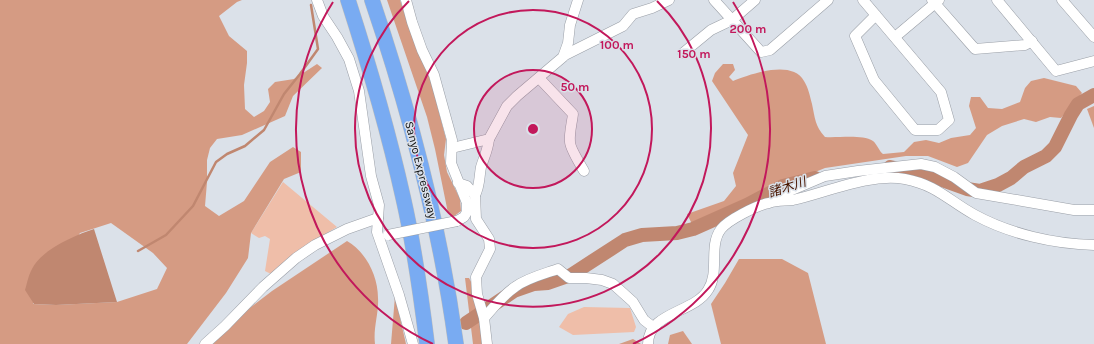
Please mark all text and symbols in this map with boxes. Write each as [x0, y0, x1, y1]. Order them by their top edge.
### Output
text: 200 m [730, 22, 766, 36]
text: 100 m [600, 38, 634, 52]
text: 150 m [677, 47, 711, 61]
text: 50 m [561, 80, 590, 94]
street label: Sanyo Expressway [402, 120, 440, 221]
centre of rings [526, 122, 540, 136]
water label: 諸木川 [766, 173, 810, 200]

